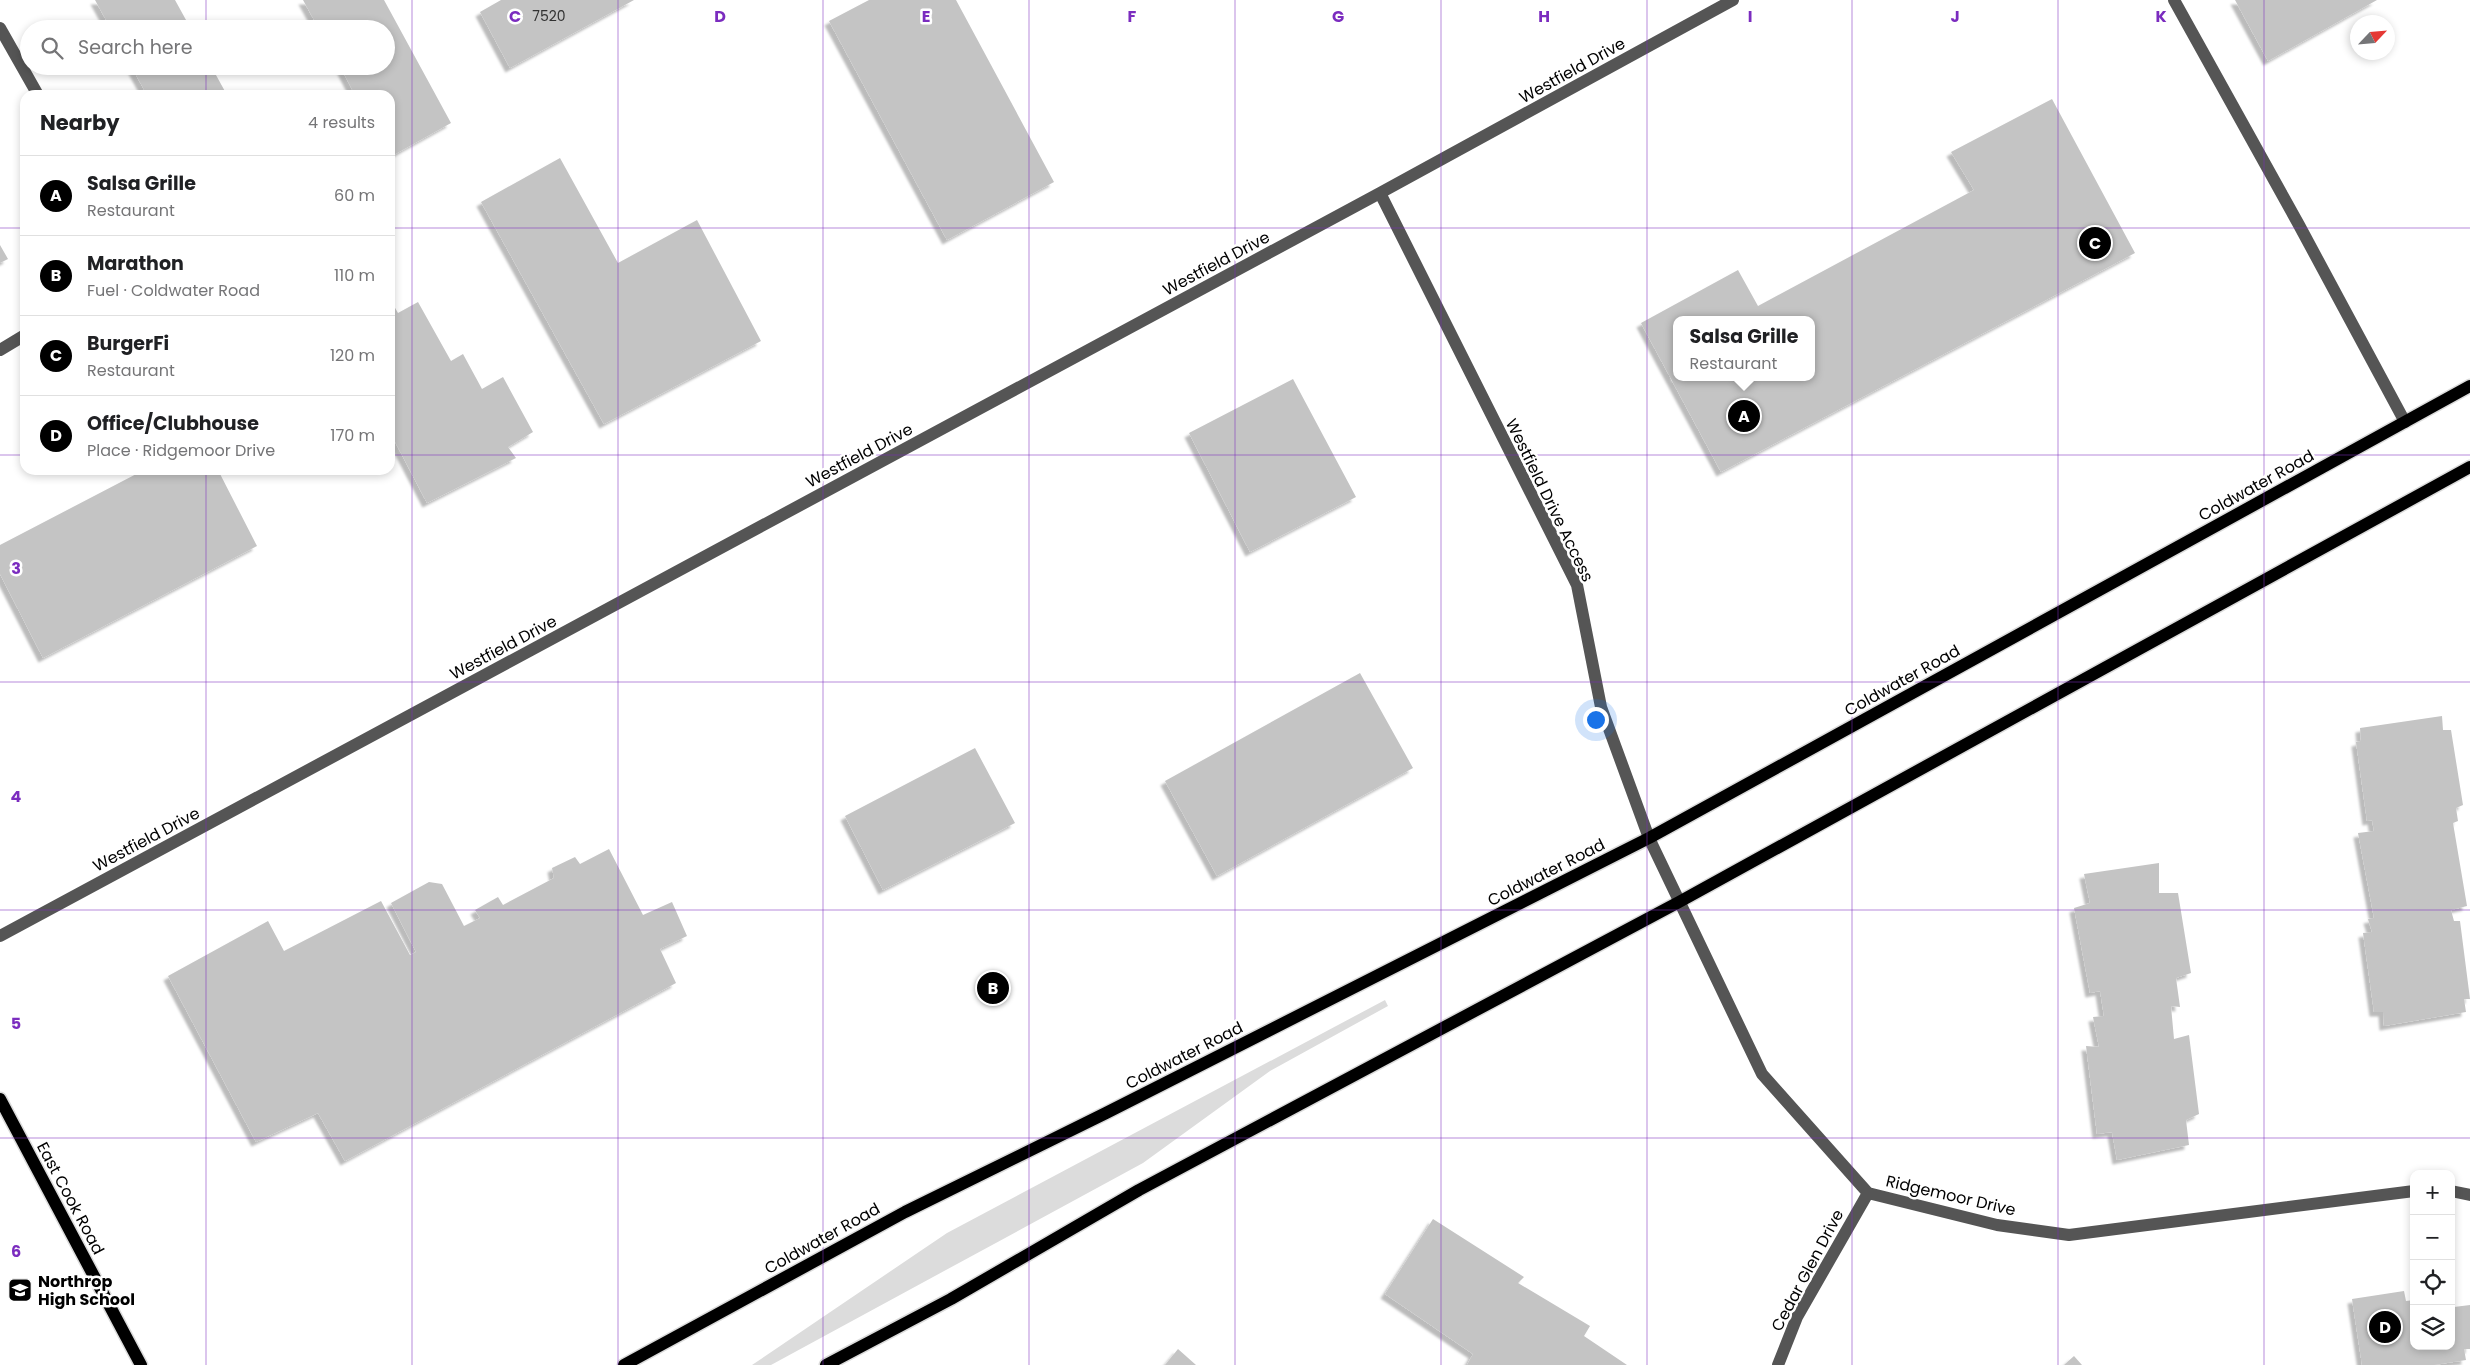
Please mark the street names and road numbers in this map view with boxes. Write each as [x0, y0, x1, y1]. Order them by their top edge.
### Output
street label: Westfield Drive [1515, 32, 1629, 109]
street label: Westfield Drive [1159, 226, 1274, 301]
street label: Westfield Drive Access [1500, 415, 1599, 586]
street label: Westfield Drive [802, 418, 917, 493]
street label: Coldwater Road [2194, 444, 2318, 527]
street label: Westfield Drive [446, 610, 561, 685]
street label: Coldwater Road [1840, 639, 1964, 722]
street label: Westfield Drive [89, 802, 204, 877]
street label: Coldwater Road [1484, 833, 1609, 912]
street label: Coldwater Road [1122, 1016, 1247, 1095]
street label: East Cook Road [31, 1138, 110, 1259]
street label: Ridgemoor Drive [1884, 1169, 2018, 1222]
street label: Coldwater Road [760, 1197, 884, 1280]
street label: Cedar Glen Drive [1766, 1205, 1849, 1335]

